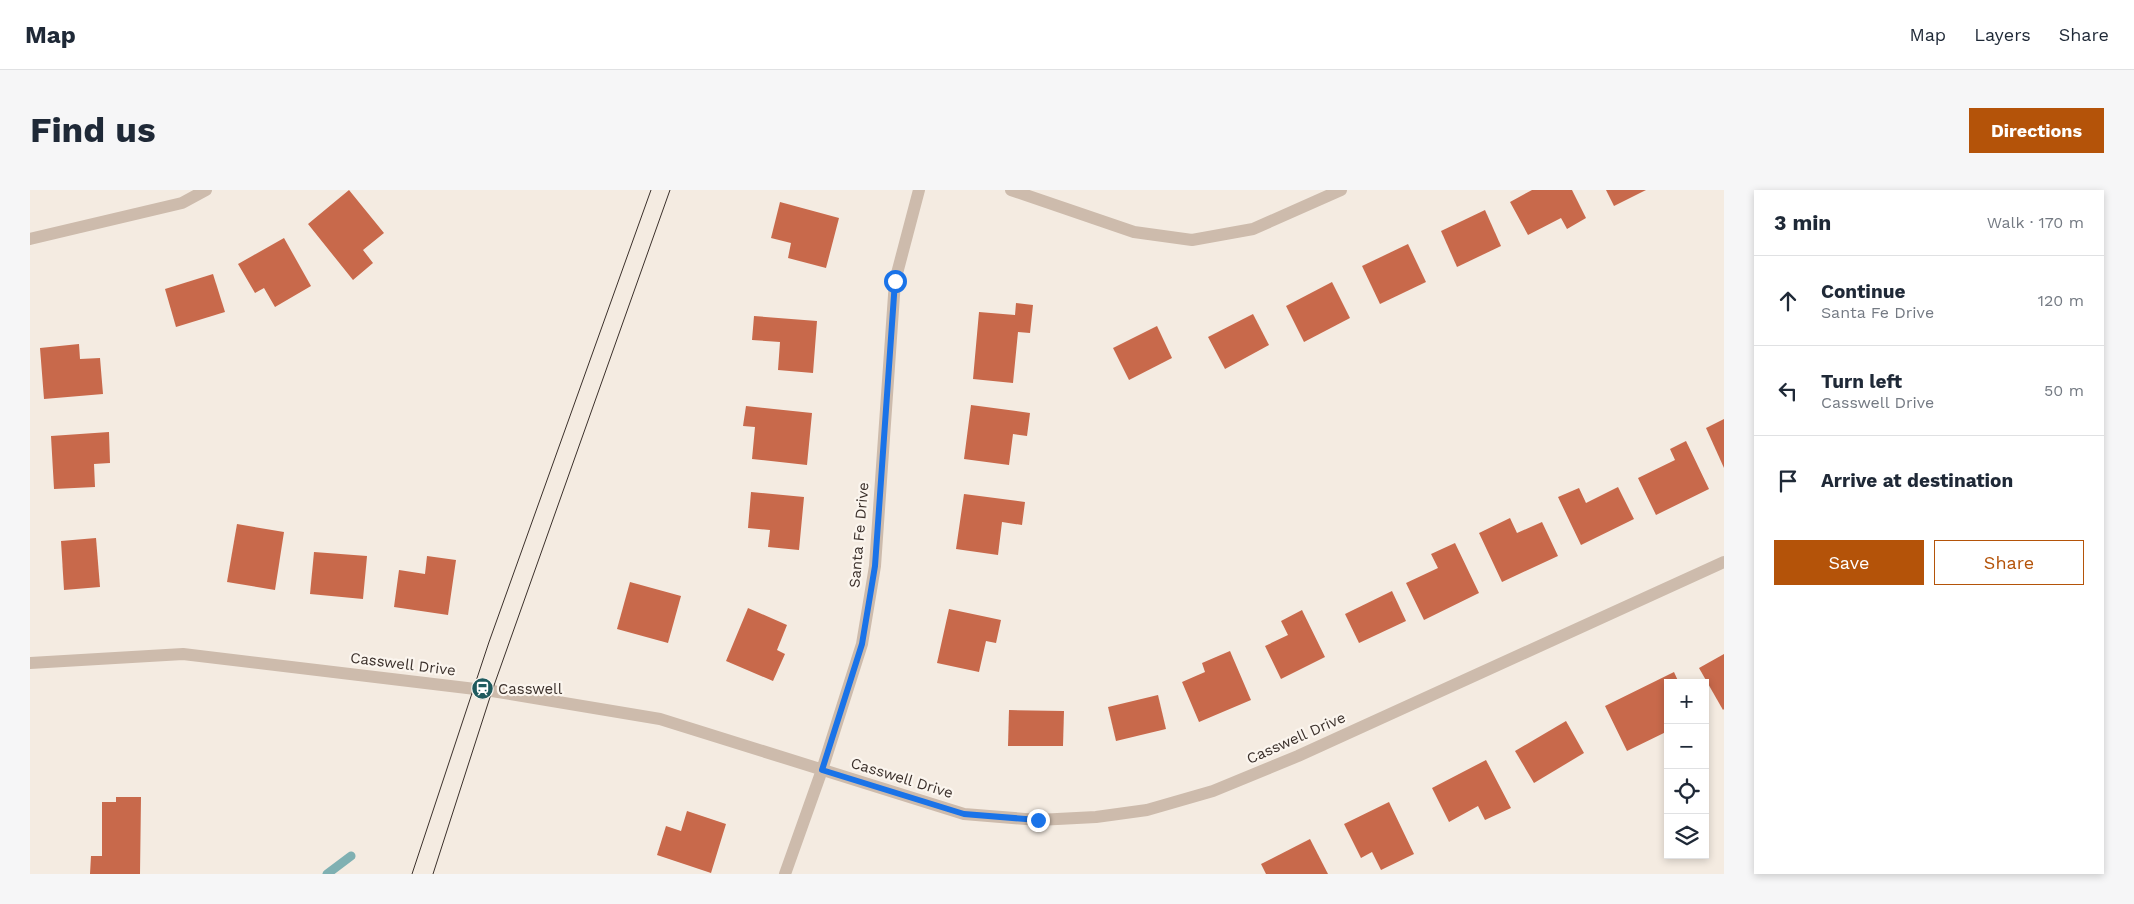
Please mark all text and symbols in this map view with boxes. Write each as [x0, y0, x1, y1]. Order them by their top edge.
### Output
text: Map [25, 21, 76, 49]
text: Map [1909, 24, 1946, 45]
text: Layers [1974, 24, 2031, 45]
text: Share [2059, 24, 2109, 45]
button: Directions [1969, 108, 2104, 153]
text: Find us [30, 109, 156, 151]
text: 3 min [1774, 210, 1831, 235]
text: Walk · 170 m [1987, 213, 2084, 232]
route start [884, 270, 907, 293]
text: Continue [1821, 280, 1905, 303]
icon: ahead [1774, 287, 1802, 315]
text: 120 m [2038, 291, 2084, 310]
text: Santa Fe Drive [1821, 303, 1934, 322]
text: Turn left [1821, 370, 1902, 393]
icon: left [1774, 377, 1802, 405]
text: 50 m [2044, 381, 2084, 400]
text: Casswell Drive [1821, 393, 1934, 412]
icon: arrive [1774, 467, 1802, 495]
text: Arrive at destination [1821, 469, 2013, 492]
street label: Santa Fe Drive [845, 481, 873, 589]
button: Save [1774, 540, 1924, 585]
button: Share [1934, 540, 2084, 585]
street label: Casswell Drive [349, 649, 457, 679]
station icon: Casswell [470, 677, 494, 701]
map controls [1664, 679, 1709, 859]
button: + [1664, 679, 1709, 724]
place label: Casswell [498, 680, 563, 698]
street label: Casswell Drive [1244, 708, 1348, 768]
button: − [1664, 724, 1709, 769]
street label: Casswell Drive [849, 754, 955, 802]
button: locate [1664, 769, 1709, 814]
route end [1027, 809, 1050, 832]
button: layers [1664, 814, 1709, 859]

